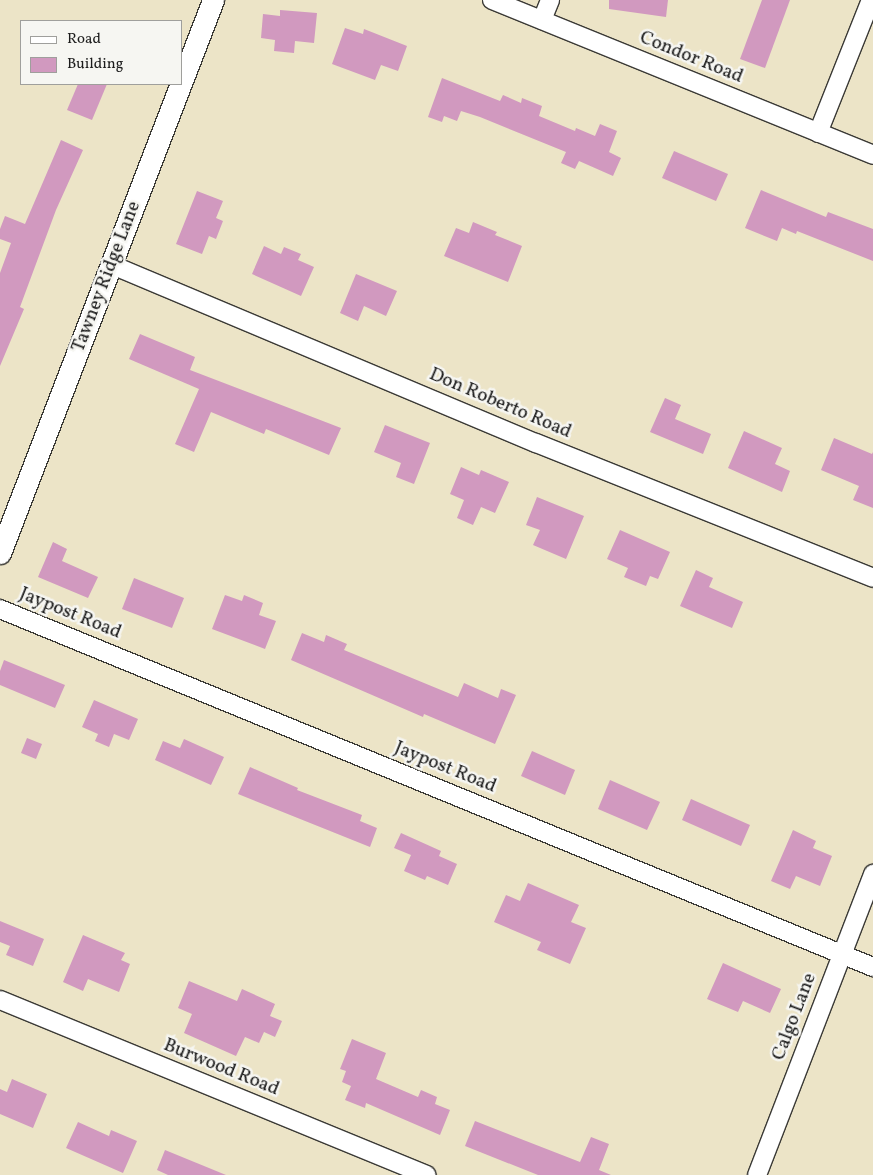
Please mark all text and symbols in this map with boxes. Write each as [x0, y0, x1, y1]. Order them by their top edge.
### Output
legend [20, 20, 182, 85]
street label: Condor Road [636, 27, 746, 89]
text: Road [67, 29, 101, 50]
text: Building [67, 54, 123, 75]
street label: Tawney Ridge Lane [68, 198, 146, 356]
street label: Don Roberto Road [425, 364, 575, 444]
street label: Jaypost Road [16, 583, 124, 645]
street label: Jaypost Road [391, 737, 499, 799]
street label: Calgo Lane [768, 970, 822, 1064]
street label: Burwood Road [160, 1034, 282, 1102]

